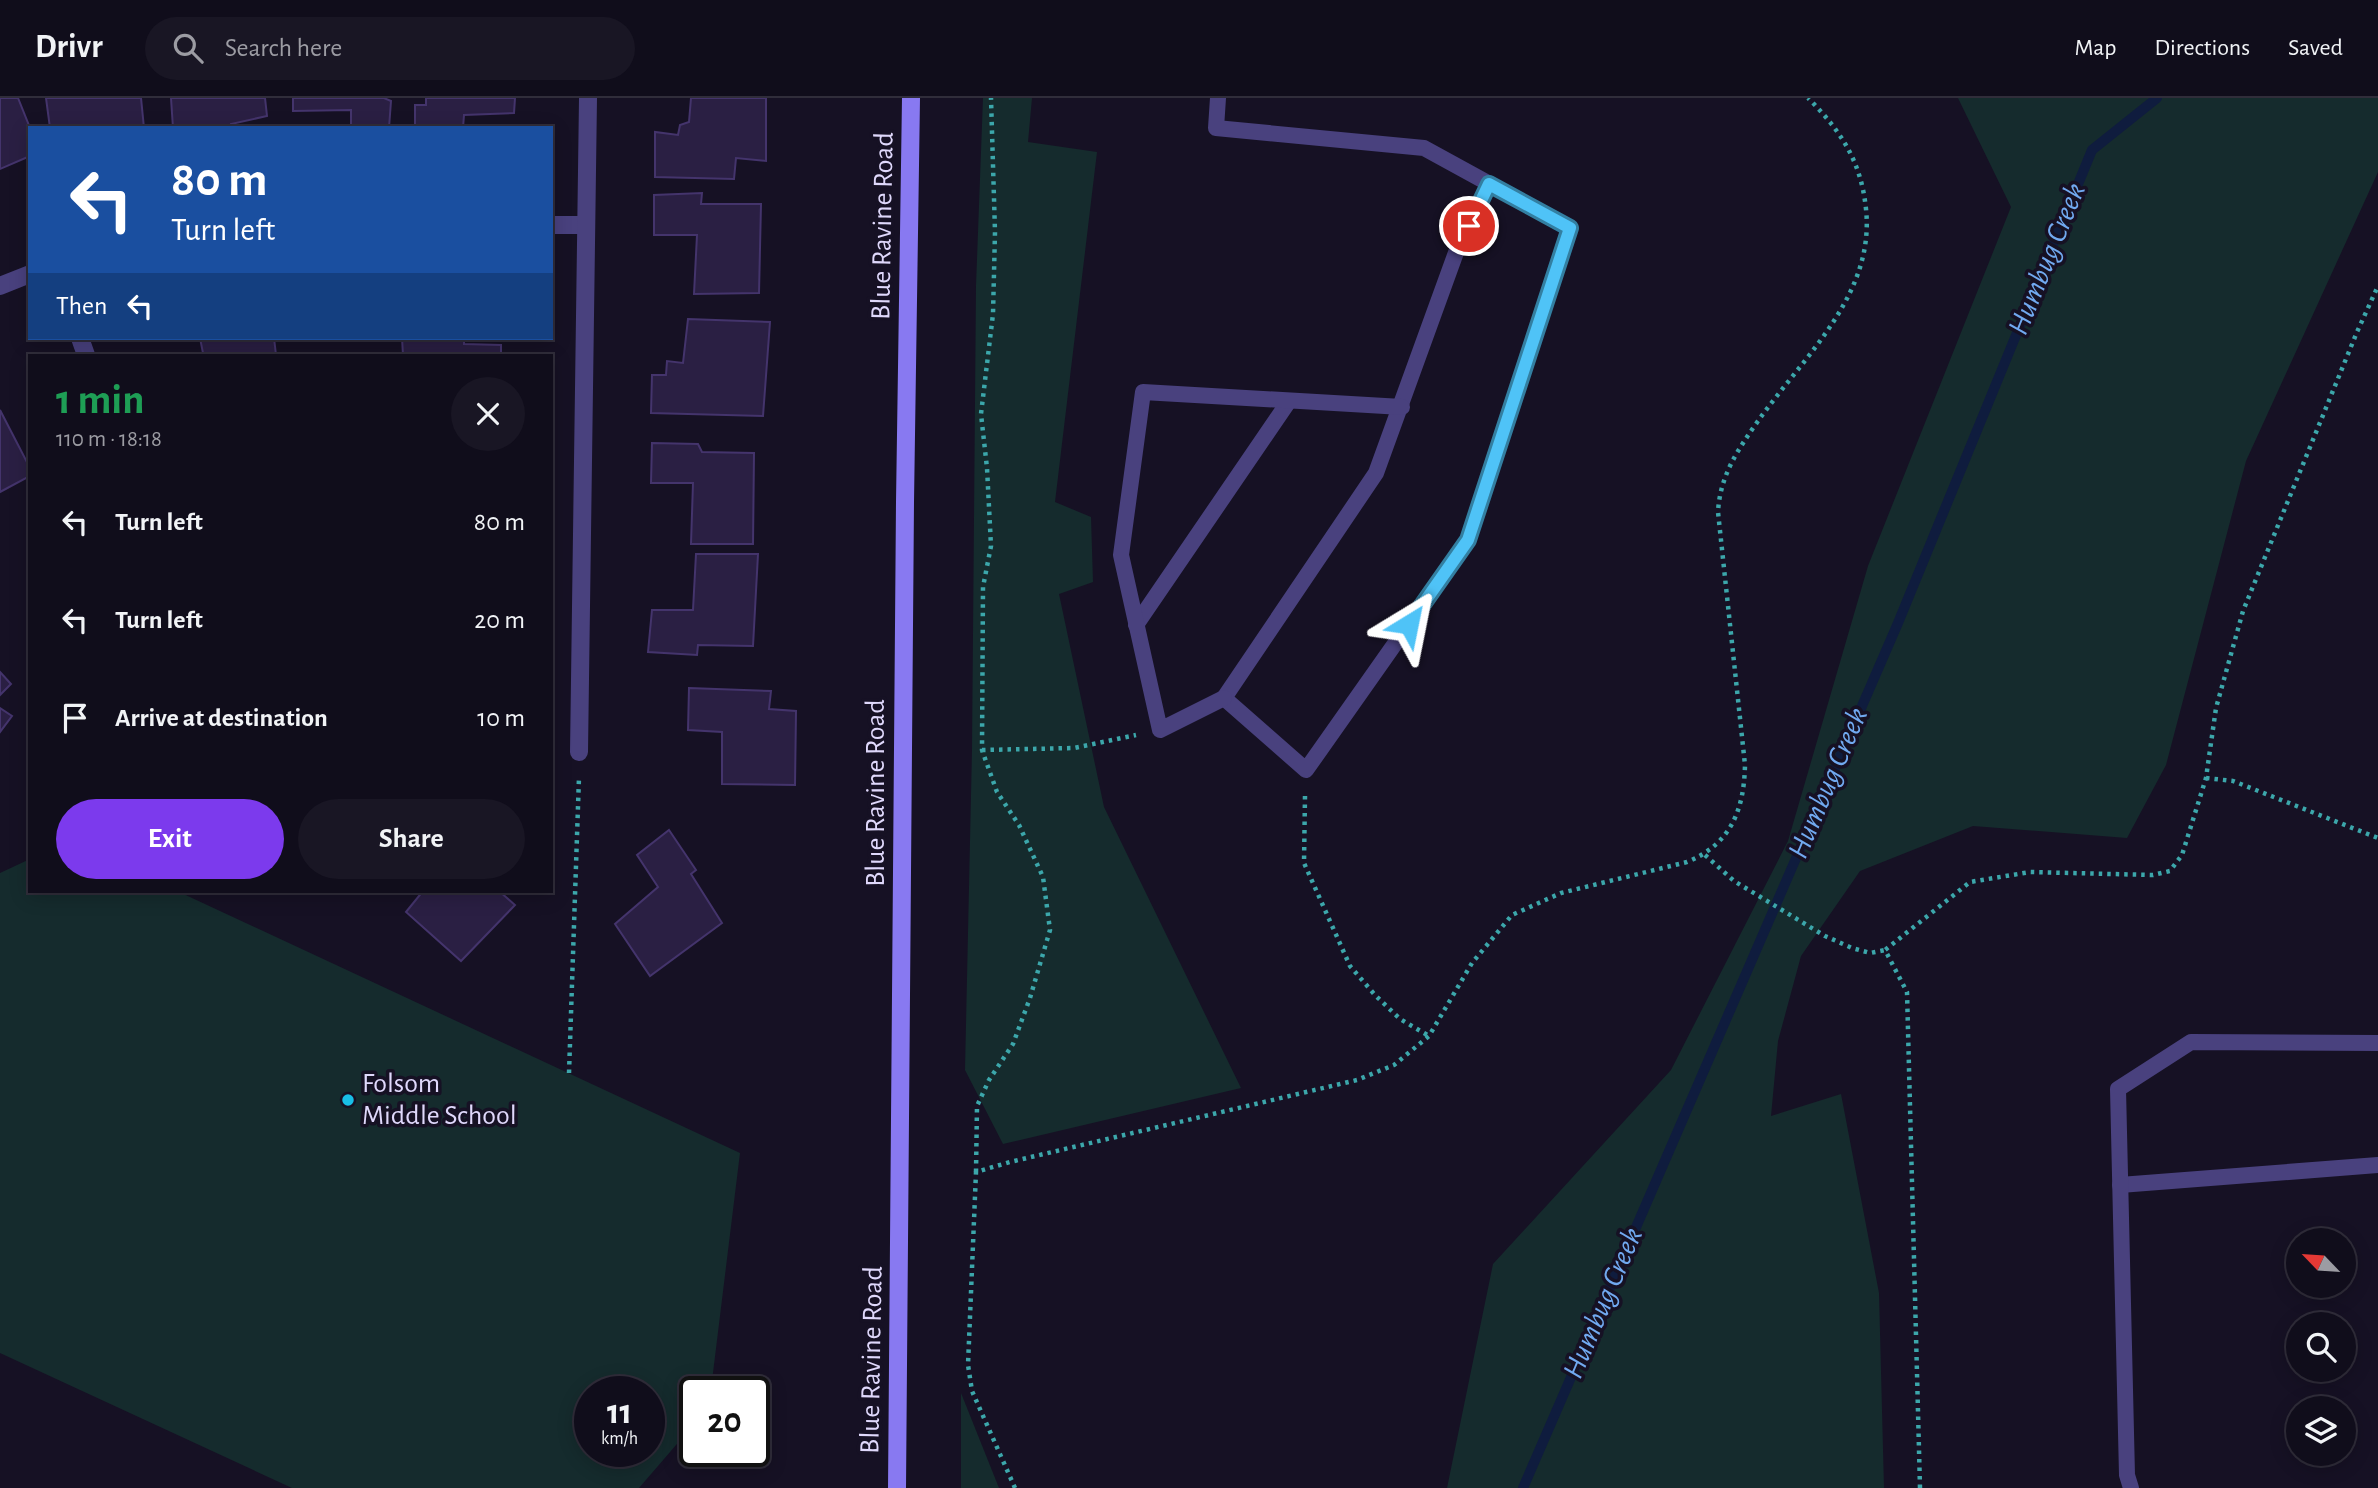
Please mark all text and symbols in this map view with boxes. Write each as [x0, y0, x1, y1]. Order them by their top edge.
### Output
search box [145, 17, 635, 80]
icon: search [169, 29, 207, 67]
text: Drivr [35, 31, 103, 64]
text: Search here [225, 35, 342, 61]
text: Map [2074, 36, 2116, 60]
text: Directions [2154, 36, 2250, 60]
text: Saved [2288, 36, 2343, 60]
street label: Blue Ravine Road [867, 132, 899, 320]
icon: left [56, 154, 147, 245]
text: 80 m [171, 156, 268, 205]
water label: Humbug Creek [2003, 179, 2091, 339]
pin [1439, 196, 1499, 256]
icon: arrive [1450, 207, 1488, 245]
text: Turn left [171, 214, 275, 246]
icon: left [121, 287, 159, 325]
text: Then [56, 293, 107, 319]
button: close [451, 377, 525, 451]
text: 1 min [56, 379, 145, 421]
text: 110 m · 18:18 [56, 428, 162, 451]
icon: left [56, 503, 94, 541]
text: Turn left [115, 509, 203, 535]
text: 80 m [474, 509, 525, 535]
position arrow [1372, 587, 1446, 661]
icon: left [56, 601, 94, 639]
text: Turn left [115, 607, 203, 633]
text: 20 m [474, 607, 525, 633]
icon: arrive [56, 699, 94, 737]
street label: Blue Ravine Road [862, 699, 890, 887]
water label: Humbug Creek [1783, 703, 1873, 863]
text: Arrive at destination [115, 705, 328, 731]
text: 10 m [477, 705, 525, 731]
button: Exit [56, 799, 284, 879]
button: Share [298, 799, 525, 879]
place label: Folsom Middle School [362, 1070, 517, 1130]
marker: Folsom Middle School [340, 1092, 356, 1108]
water label: Humbug Creek [1558, 1223, 1648, 1383]
north arrow [2286, 1228, 2356, 1298]
map controls [2286, 1228, 2356, 1466]
street label: Blue Ravine Road [856, 1266, 888, 1454]
button: search [2286, 1312, 2356, 1382]
speed limit sign: 20 [679, 1376, 770, 1467]
text: 11 [607, 1395, 632, 1430]
button: layers [2286, 1396, 2356, 1466]
text: km/h [601, 1430, 638, 1448]

